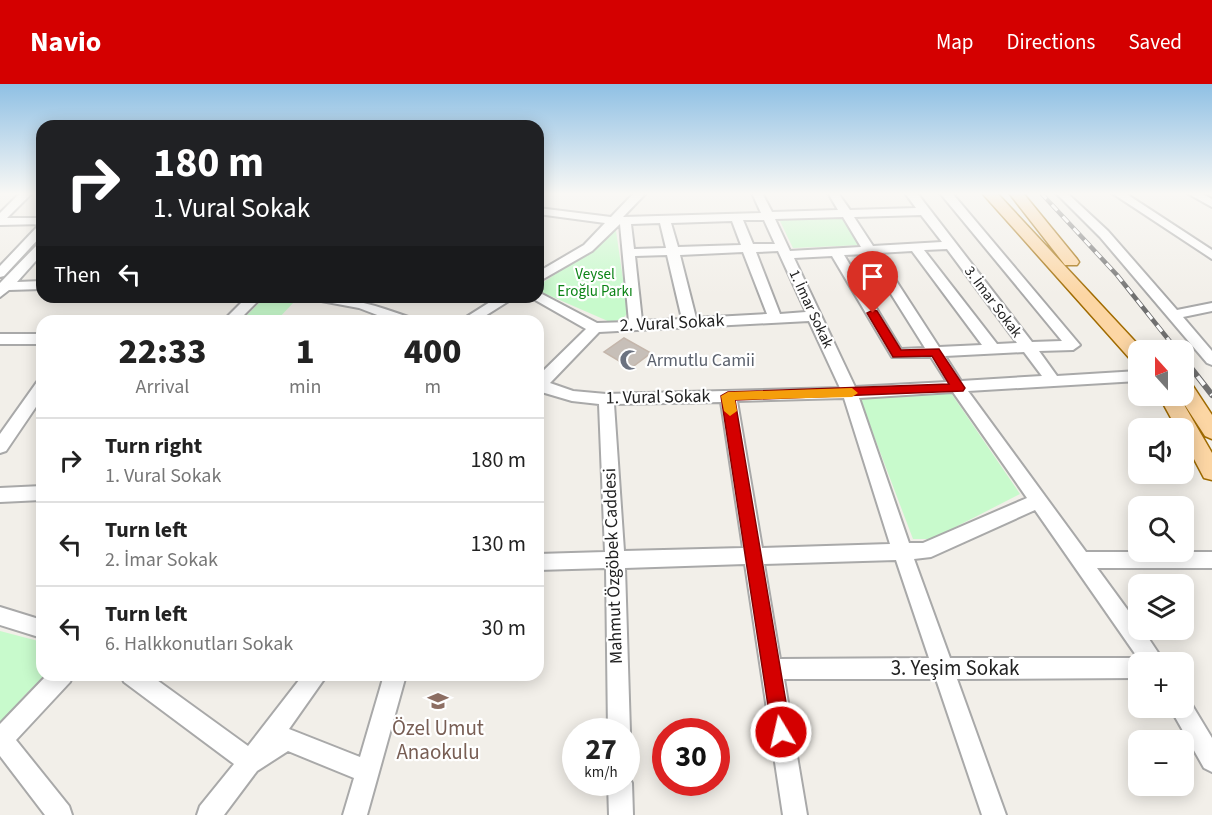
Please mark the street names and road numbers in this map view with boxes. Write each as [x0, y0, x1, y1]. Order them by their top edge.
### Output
street label: 3. İmar Sokak [959, 262, 1027, 343]
street label: 1. İmar Sokak [784, 266, 839, 352]
street label: 2. Vural Sokak [619, 308, 725, 338]
street label: 1. Vural Sokak [605, 384, 711, 410]
street label: Mahmut Özgöbek Caddesi [597, 468, 629, 664]
street label: 3. Yeşim Sokak [891, 653, 1020, 683]

